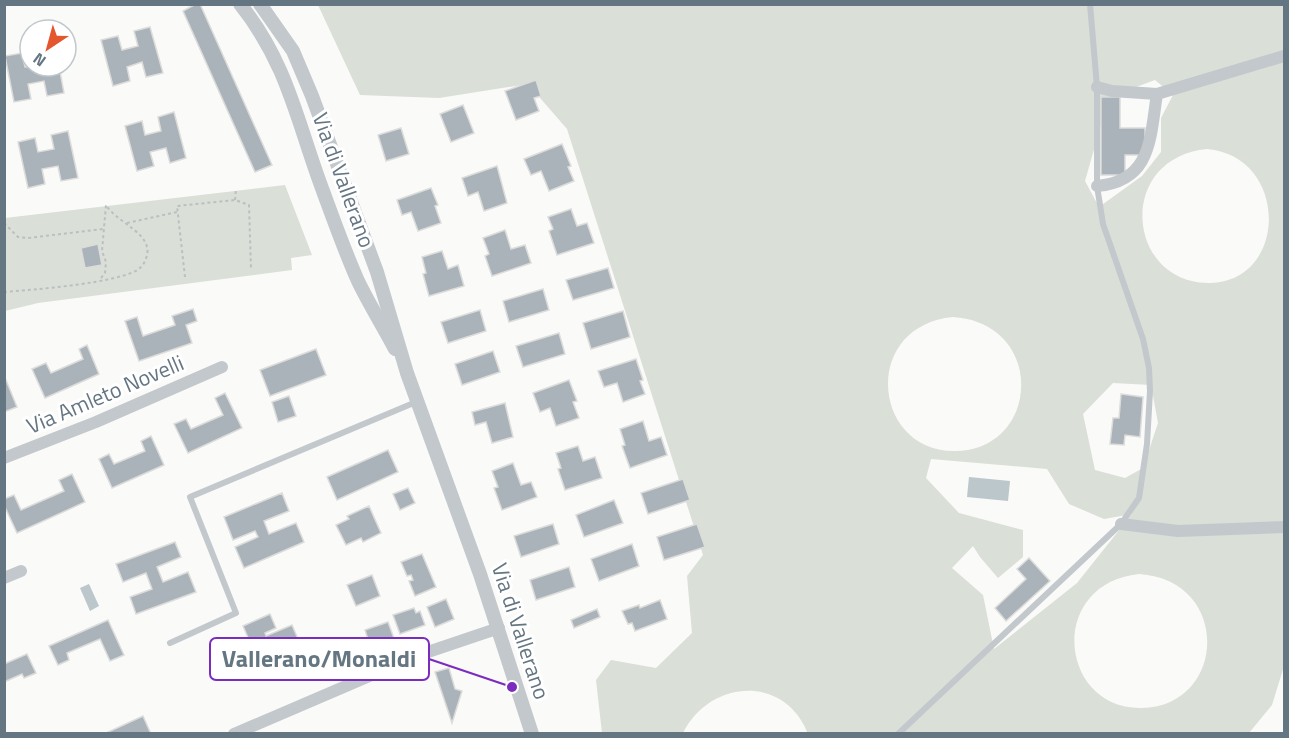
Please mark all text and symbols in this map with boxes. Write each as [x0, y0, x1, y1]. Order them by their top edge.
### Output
north arrow [18, 18, 78, 78]
text: N [28, 47, 51, 73]
street label: Via di Vallerano [304, 108, 384, 252]
street label: Via Amleto Novelli [21, 346, 189, 442]
street label: Via di Vallerano [483, 559, 559, 703]
callout: Vallerano/Monaldi [210, 638, 429, 680]
text: Vallerano/Monaldi [222, 640, 416, 676]

